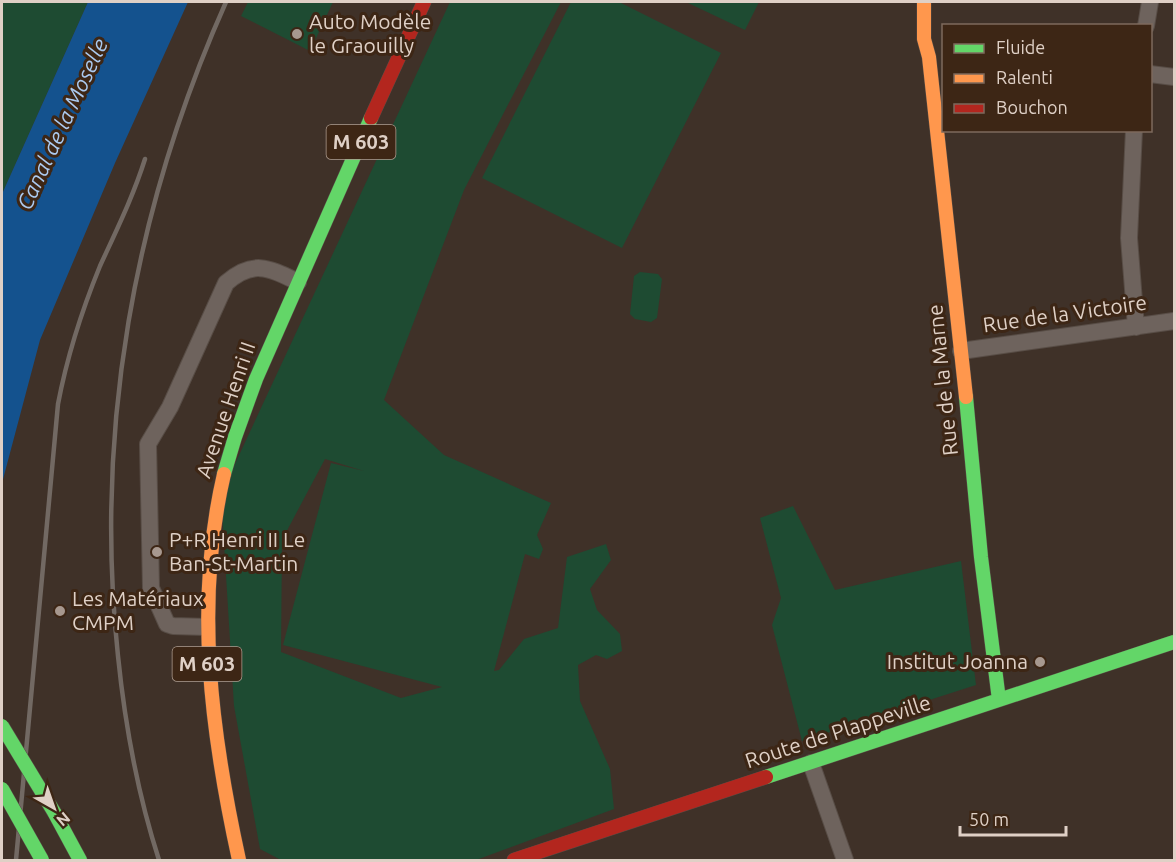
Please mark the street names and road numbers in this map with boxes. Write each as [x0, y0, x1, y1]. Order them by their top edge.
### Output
road number: M 603 [326, 125, 395, 159]
street label: Rue de la Victoire [981, 290, 1148, 336]
street label: Rue de la Marne [922, 303, 962, 457]
street label: Avenue Henri II [191, 338, 260, 481]
road number: M 603 [172, 647, 242, 681]
street label: Route de Plappeville [742, 690, 933, 772]

